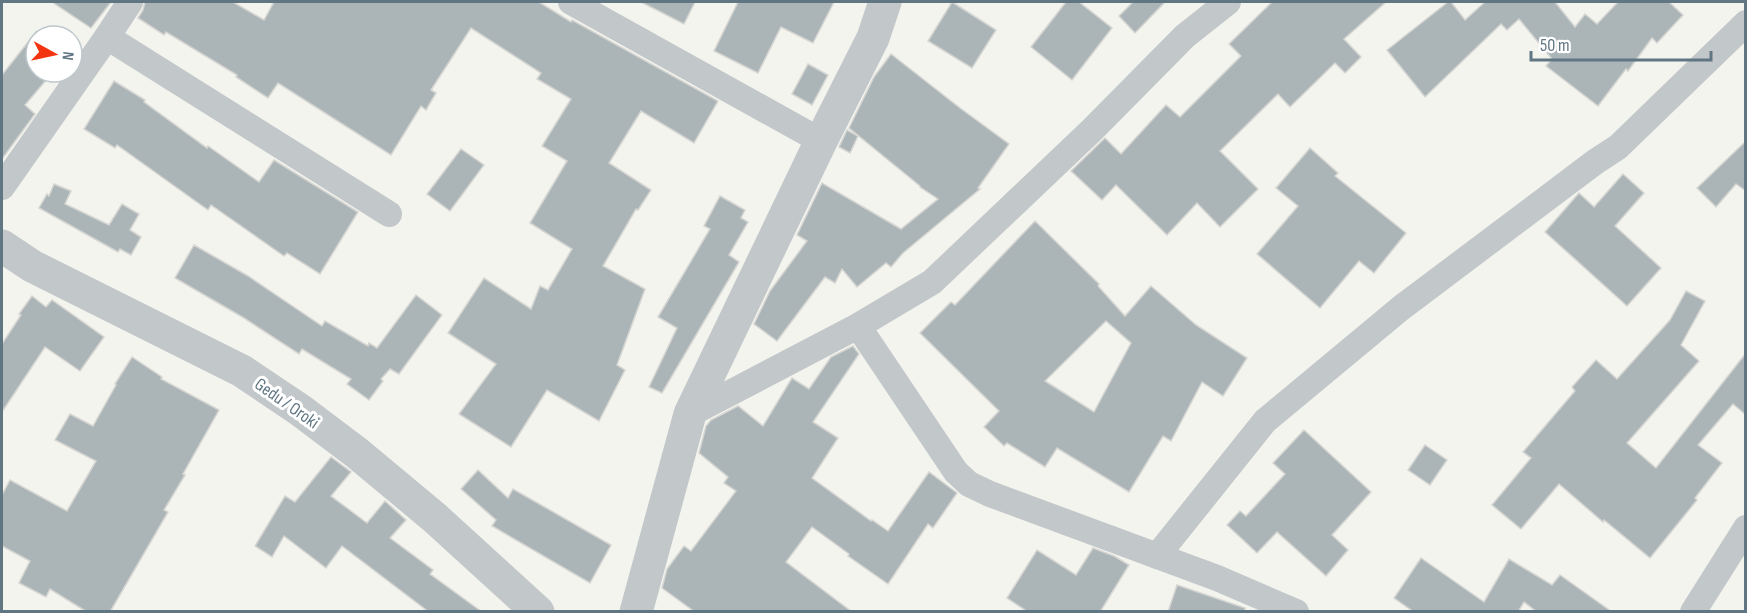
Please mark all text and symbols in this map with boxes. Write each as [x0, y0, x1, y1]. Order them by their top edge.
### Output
north arrow [24, 24, 84, 84]
scale bar [1531, 24, 1711, 62]
text: 50 m [1540, 35, 1570, 56]
text: N [57, 50, 77, 61]
street label: Gedu / Oroki [251, 374, 323, 433]

